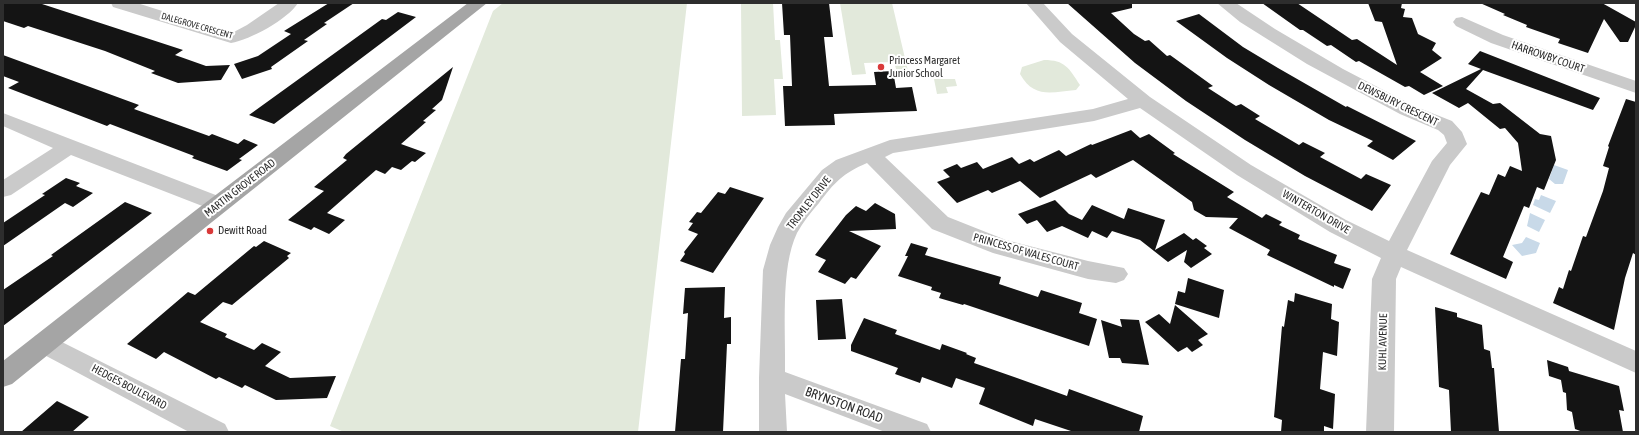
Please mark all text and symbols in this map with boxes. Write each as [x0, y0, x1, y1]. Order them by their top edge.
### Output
street label: DALEGROVE CRESCENT [160, 11, 234, 41]
street label: HARROWBY COURT [1510, 38, 1586, 76]
place label: Princess Margaret Junior School [889, 54, 960, 80]
marker: Princess Margaret Junior School [876, 62, 886, 72]
street label: DEWSBURY CRESCENT [1356, 79, 1440, 129]
street label: MARTIN GROVE ROAD [202, 156, 278, 220]
street label: TROMLEY DRIVE [784, 174, 834, 232]
street label: WINTERTON DRIVE [1280, 187, 1352, 237]
place label: Dewitt Road [218, 224, 267, 238]
marker: Dewitt Road [205, 226, 215, 236]
street label: PRINCESS OF WALES COURT [972, 231, 1080, 273]
street label: KUHL AVENUE [1376, 313, 1390, 371]
street label: HEDGES BOULEVARD [89, 362, 169, 412]
street label: BRYNSTON ROAD [803, 384, 885, 426]

